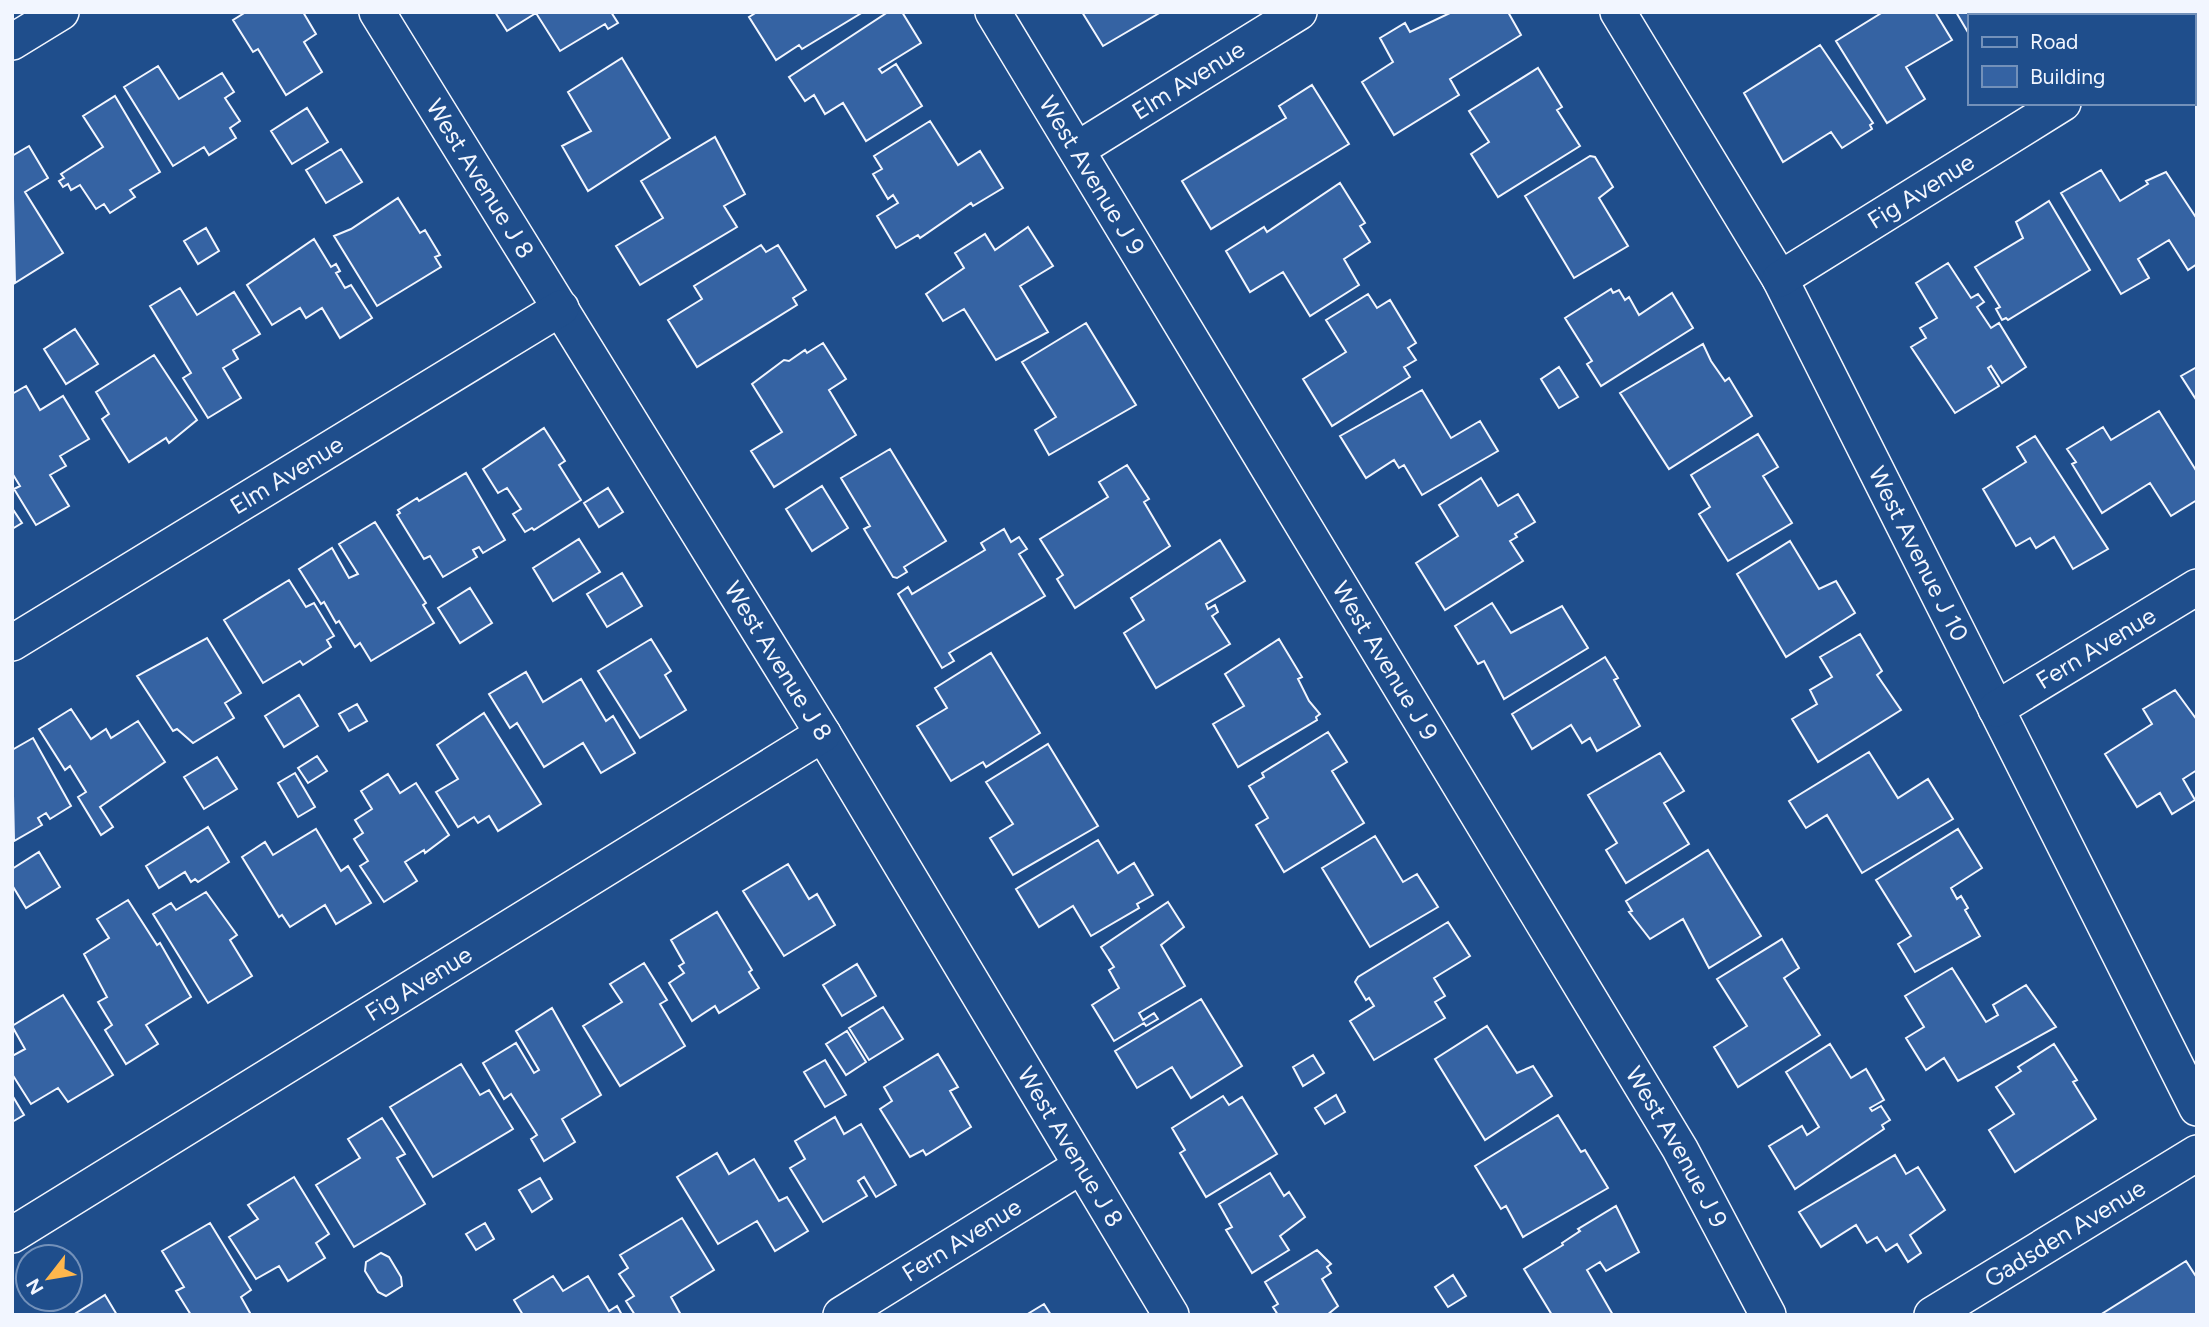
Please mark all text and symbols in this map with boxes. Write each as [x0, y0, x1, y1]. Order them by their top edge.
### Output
legend [1968, 14, 2195, 105]
text: Road [2030, 29, 2078, 54]
street label: Elm Avenue [1127, 34, 1250, 126]
text: Building [2030, 64, 2105, 89]
street label: West Avenue J 9 [1033, 91, 1151, 260]
street label: West Avenue J 8 [420, 94, 540, 263]
street label: Fig Avenue [1862, 147, 1979, 235]
street label: Elm Avenue [225, 429, 348, 520]
street label: West Avenue J 10 [1863, 461, 1975, 646]
street label: West Avenue J 8 [718, 576, 838, 746]
street label: West Avenue J 9 [1326, 576, 1444, 745]
street label: Fern Avenue [2031, 601, 2161, 695]
street label: Fig Avenue [360, 940, 477, 1027]
street label: West Avenue J 8 [1012, 1061, 1130, 1232]
street label: West Avenue J 9 [1620, 1061, 1734, 1232]
street label: Gadsden Avenue [1979, 1173, 2151, 1293]
street label: Fern Avenue [897, 1192, 1026, 1288]
north arrow [14, 1243, 84, 1313]
text: N [21, 1274, 48, 1299]

